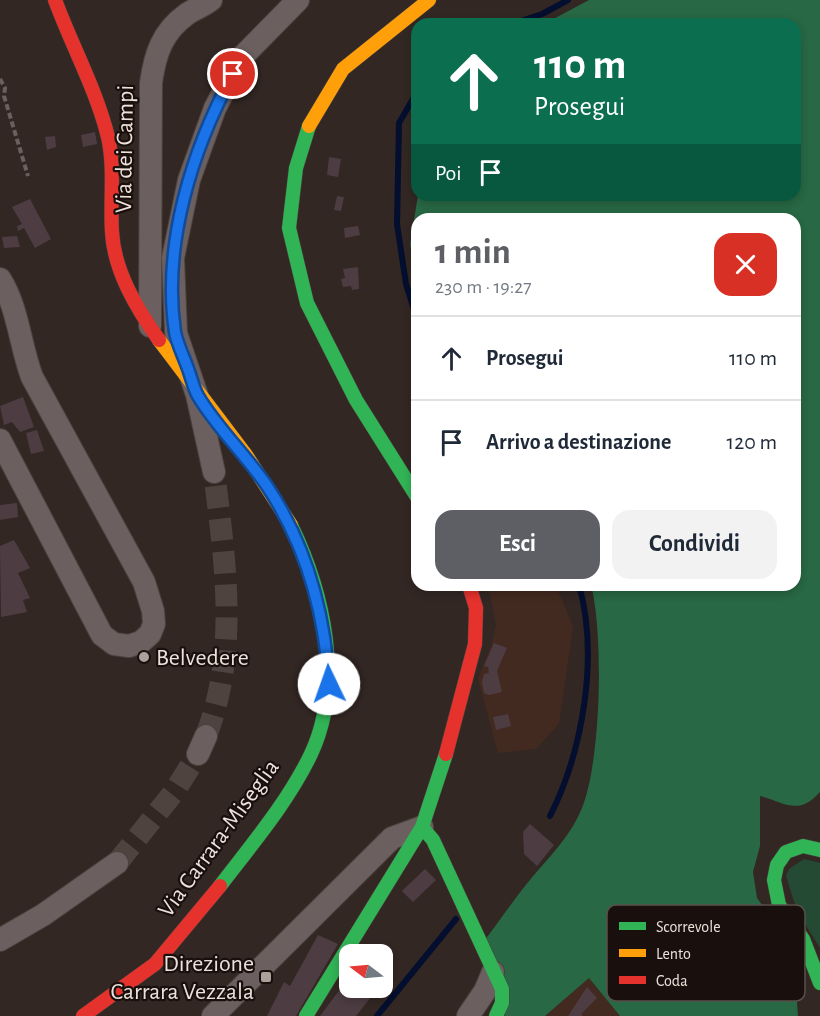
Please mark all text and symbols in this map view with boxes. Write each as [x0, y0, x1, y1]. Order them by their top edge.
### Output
icon: ahead [435, 42, 513, 120]
text: 110 m [534, 44, 626, 86]
pin [207, 48, 258, 99]
icon: arrive [216, 57, 249, 90]
street label: Via dei Campi [112, 85, 138, 213]
text: Prosegui [534, 93, 625, 120]
icon: arrive [474, 156, 507, 189]
text: Poi [435, 162, 462, 184]
button: close [714, 233, 777, 296]
text: 1 min [435, 234, 511, 270]
text: 230 m · 19:27 [435, 277, 532, 297]
icon: ahead [435, 342, 468, 375]
text: Prosegui [486, 347, 563, 369]
text: 110 m [729, 347, 777, 369]
icon: arrive [435, 426, 468, 459]
text: Arrivo a destinazione [486, 431, 671, 453]
text: 120 m [727, 431, 777, 453]
button: Esci [435, 510, 600, 579]
button: Condividi [612, 510, 777, 579]
place label: Belvedere [156, 646, 249, 670]
marker: Belvedere [137, 650, 151, 664]
position arrow [297, 652, 361, 716]
street label: Via Carrara-Miseglia [154, 755, 284, 922]
legend [607, 905, 805, 1001]
text: Scorrevole [656, 919, 721, 935]
north arrow [339, 944, 393, 998]
map controls [339, 944, 393, 998]
text: Lento [656, 946, 691, 962]
place label: Direzione Carrara Vezzala [111, 952, 254, 1004]
marker: Direzione Carrara Vezzala [259, 970, 273, 984]
text: Coda [656, 973, 688, 989]

